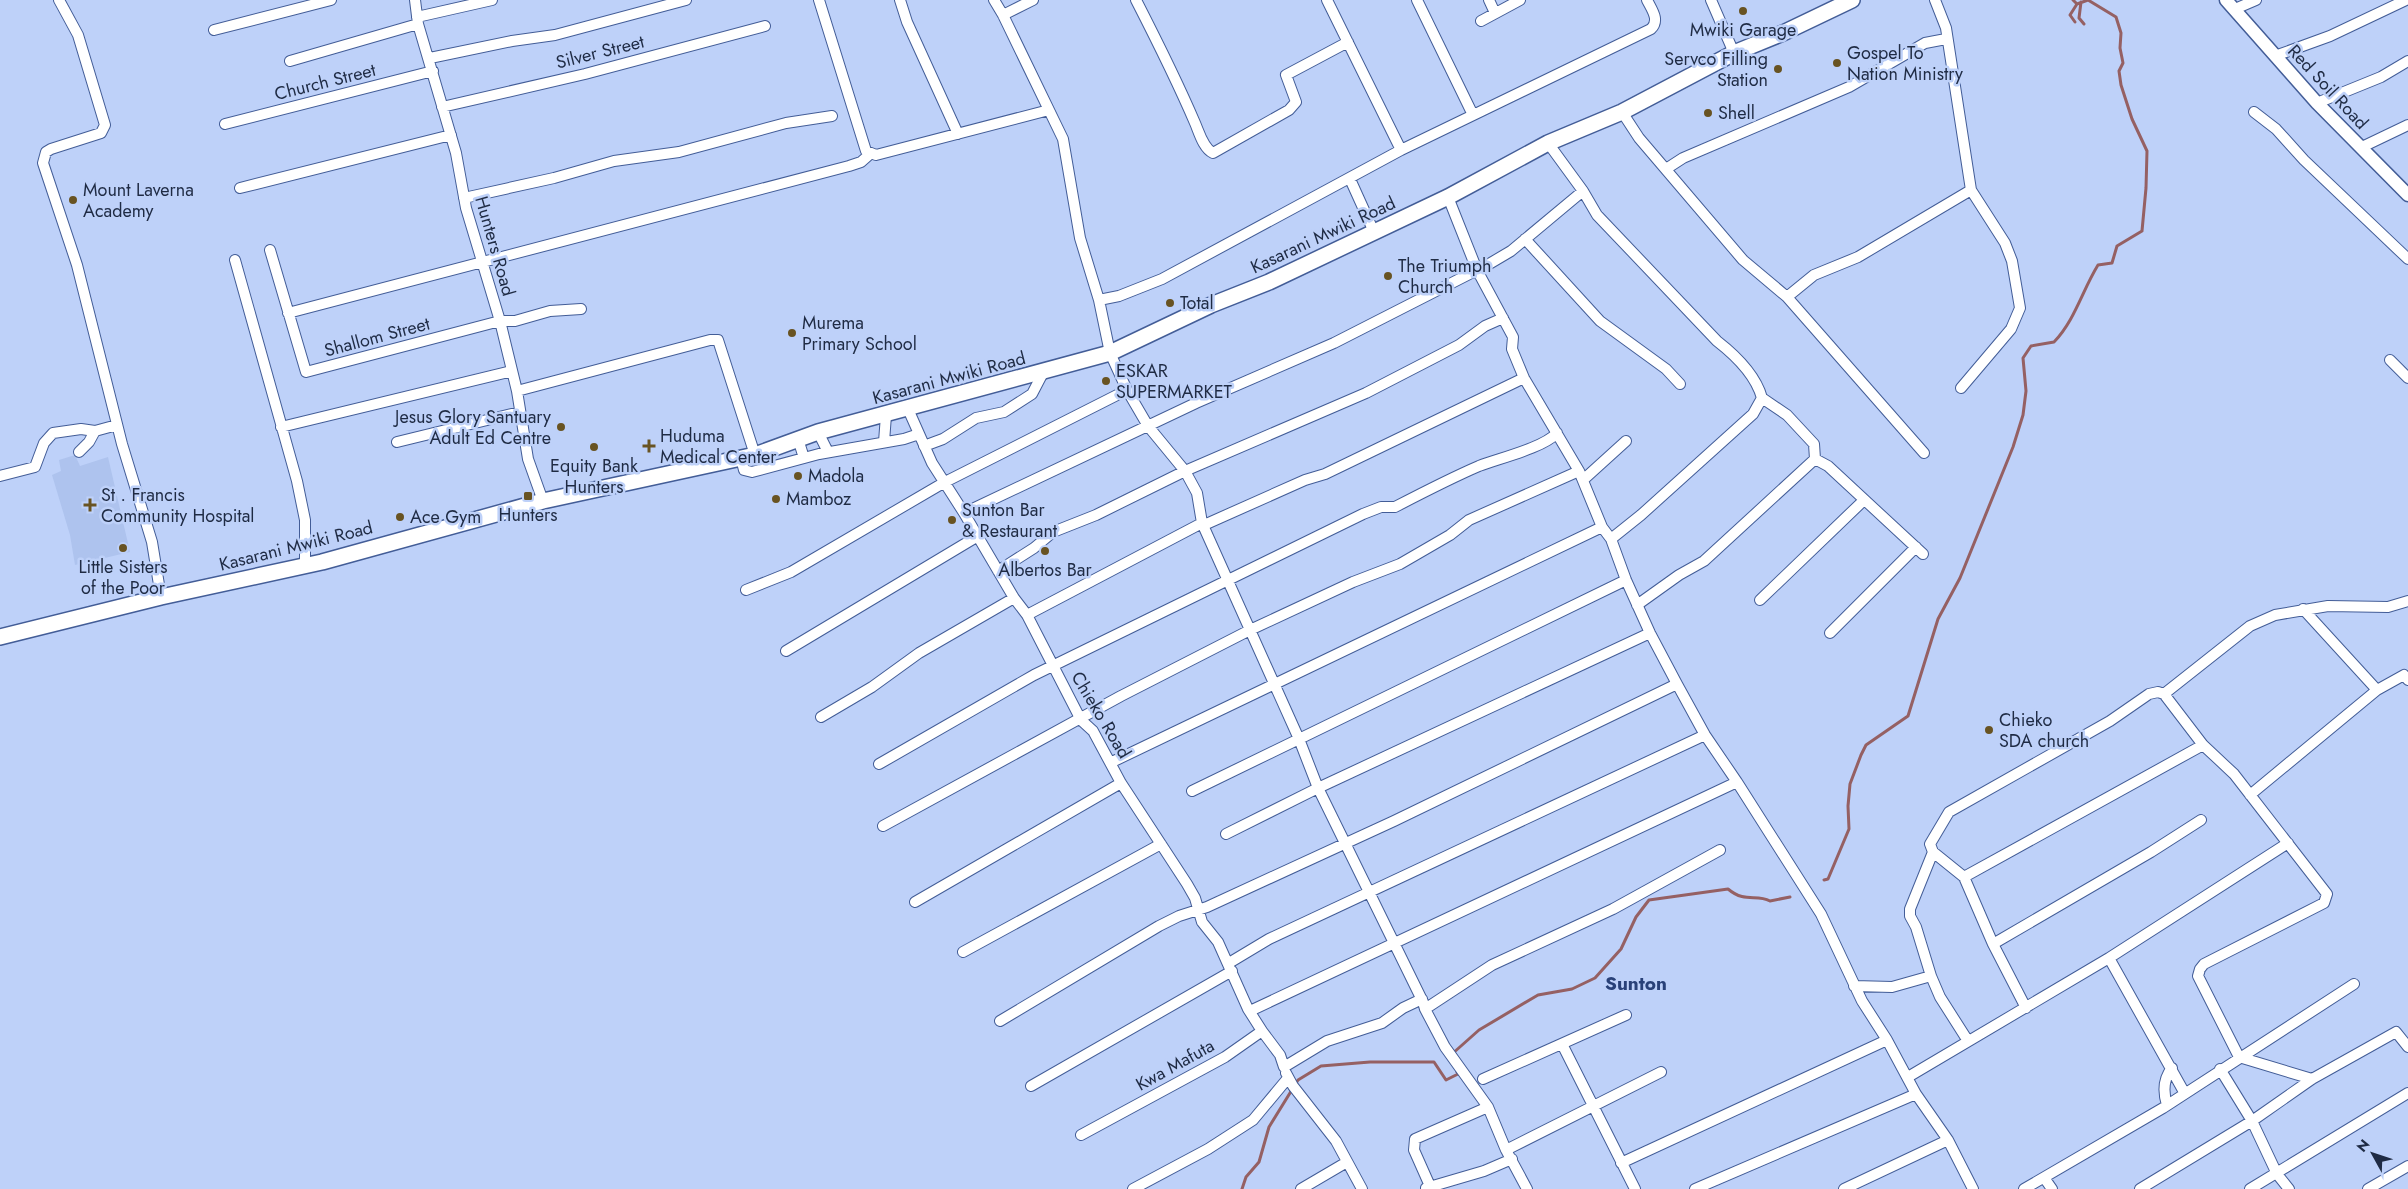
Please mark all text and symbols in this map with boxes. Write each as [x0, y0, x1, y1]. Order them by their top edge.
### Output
marker: Mwiki Garage [1737, 5, 1749, 17]
place label: Mwiki Garage [1690, 17, 1796, 43]
street label: Silver Street [553, 28, 648, 76]
street label: Red Soil Road [2282, 39, 2374, 135]
place label: Gospel To Nation Ministry [1847, 40, 1963, 87]
place label: Servco Filling Station [1664, 46, 1768, 93]
street label: Church Street [272, 57, 379, 107]
marker: Gospel To Nation Ministry [1831, 57, 1843, 69]
marker: Servco Filling Station [1772, 63, 1784, 75]
place label: Shell [1718, 100, 1755, 126]
marker: Shell [1702, 107, 1714, 119]
place label: Mount Laverna Academy [83, 177, 194, 224]
street label: Kasarani Mwiki Road [1246, 190, 1400, 280]
street label: Hunters Road [468, 193, 522, 299]
marker: Mount Laverna Academy [67, 194, 79, 206]
place label: The Triumph Church [1398, 253, 1491, 300]
marker: The Triumph Church [1382, 270, 1394, 282]
place label: Total [1180, 290, 1214, 316]
marker: Total [1164, 297, 1176, 309]
street label: Shallom Street [321, 310, 433, 364]
place label: Murema Primary School [802, 310, 917, 357]
marker: Murema Primary School [786, 327, 798, 339]
street label: Kasarani Mwiki Road [870, 345, 1028, 411]
place label: ESKAR SUPERMARKET [1116, 358, 1233, 405]
marker: ESKAR SUPERMARKET [1100, 375, 1112, 387]
place label: Jesus Glory Santuary Adult Ed Centre [393, 404, 551, 451]
marker: Jesus Glory Santuary Adult Ed Centre [555, 421, 567, 433]
place label: Huduma Medical Center [660, 423, 777, 470]
marker: Huduma Medical Center [642, 439, 656, 453]
marker: Equity Bank Hunters [588, 441, 600, 453]
place label: Equity Bank Hunters [550, 453, 638, 500]
place label: Madola [808, 463, 864, 489]
marker: Madola [792, 470, 804, 482]
place label: St . Francis Community Hospital [101, 482, 254, 529]
place label: Mamboz [786, 486, 852, 512]
marker: Hunters [522, 490, 534, 502]
marker: Mamboz [770, 493, 782, 505]
place label: Sunton Bar & Restaurant [962, 497, 1058, 544]
marker: St . Francis Community Hospital [83, 498, 97, 512]
place label: Hunters [499, 502, 557, 528]
place label: Ace Gym [410, 504, 481, 530]
marker: Ace Gym [394, 511, 406, 523]
street label: Kasarani Mwiki Road [216, 514, 376, 578]
marker: Sunton Bar & Restaurant [946, 514, 958, 526]
marker: Little Sisters of the Poor [117, 542, 129, 554]
marker: Albertos Bar [1039, 545, 1051, 557]
place label: Little Sisters of the Poor [78, 554, 168, 601]
place label: Albertos Bar [998, 557, 1093, 583]
street label: Chieko Road [1065, 667, 1137, 763]
place label: Chieko SDA church [1999, 707, 2089, 754]
marker: Chieko SDA church [1983, 724, 1995, 736]
district label: Sunton [1605, 970, 1667, 997]
street label: Kwa Mafuta [1131, 1033, 1219, 1097]
north arrow [2348, 1129, 2398, 1179]
text: N [2352, 1135, 2374, 1156]

